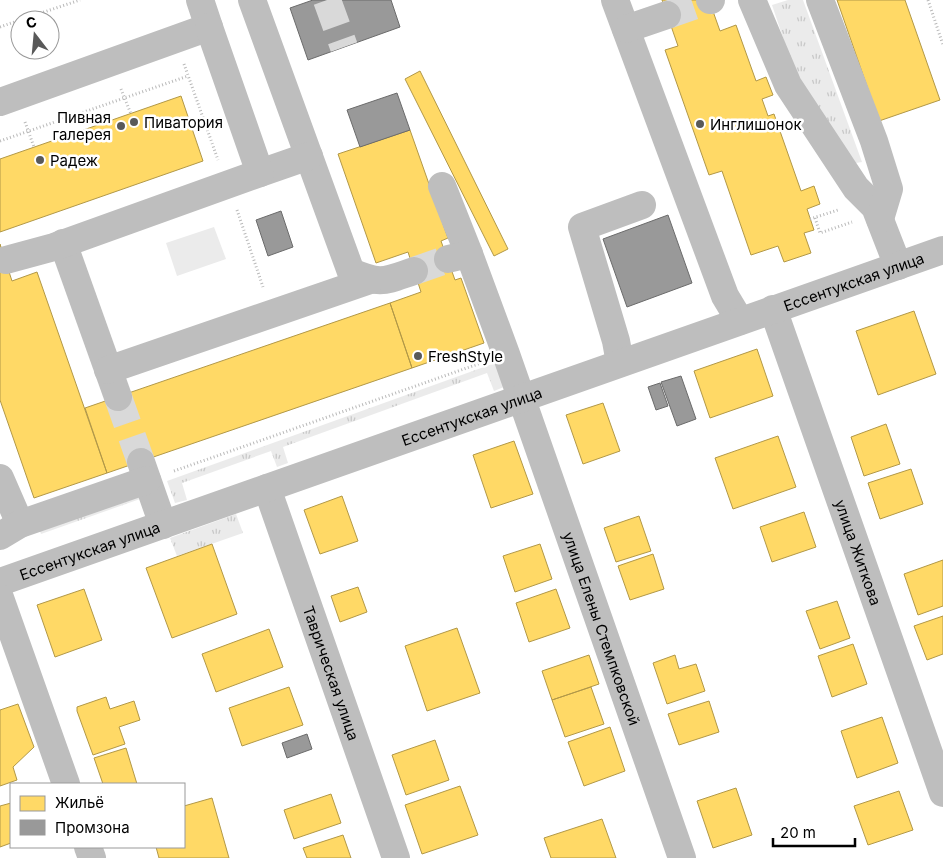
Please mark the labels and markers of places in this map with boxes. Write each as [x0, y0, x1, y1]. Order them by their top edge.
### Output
place label: Пивная галерея [52, 108, 111, 144]
place label: Пиватория [144, 113, 223, 132]
place label: Инглишонок [710, 115, 802, 134]
marker: Пиватория [128, 116, 140, 128]
marker: Инглишонок [694, 118, 706, 130]
marker: Пивная галерея [115, 120, 127, 132]
place label: Радеж [50, 151, 98, 170]
marker: Радеж [34, 154, 46, 166]
place label: FreshStyle [428, 347, 503, 366]
marker: FreshStyle [412, 350, 424, 362]

